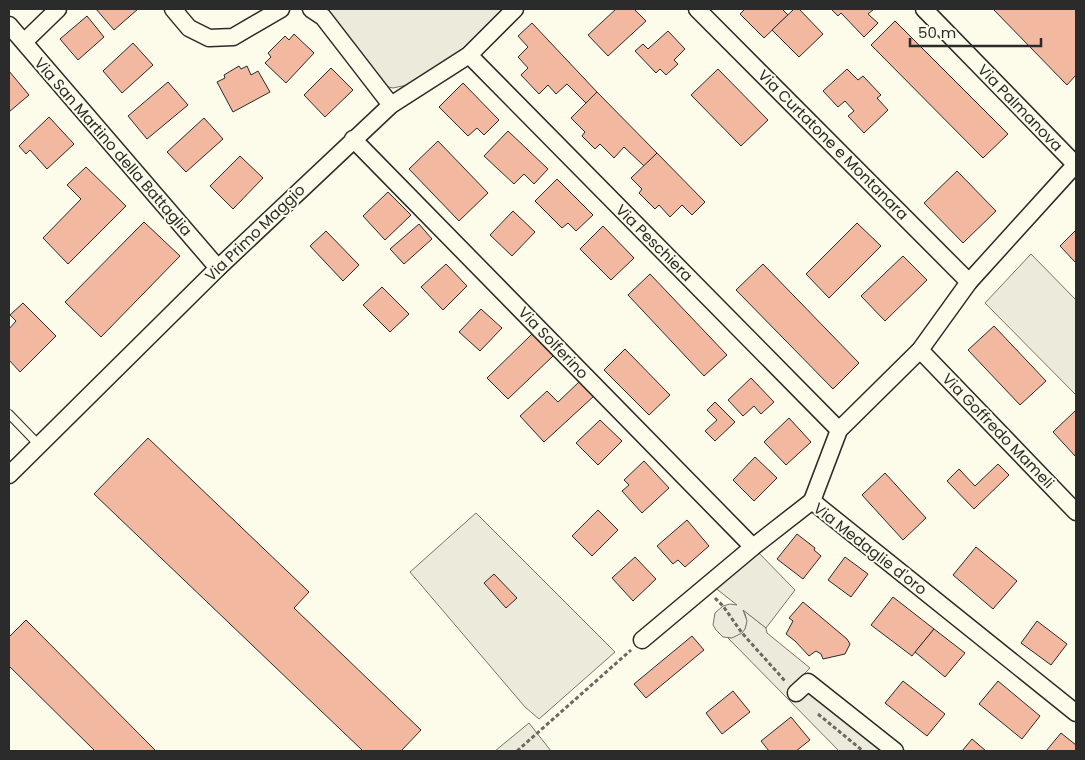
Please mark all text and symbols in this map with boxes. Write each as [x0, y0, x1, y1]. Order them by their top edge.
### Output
scale bar [910, 15, 1041, 47]
text: 50 m [918, 22, 956, 43]
street label: Via San Martino della Battaglia [30, 53, 197, 241]
street label: Via Palmanova [973, 59, 1067, 156]
street label: Via Curtatone e Montanara [754, 65, 913, 224]
street label: Via Primo Maggio [200, 179, 309, 286]
street label: Via Peschiera [611, 199, 698, 286]
street label: Via Solferino [514, 302, 593, 383]
street label: Via Goffredo Mameli [938, 368, 1059, 493]
street label: Via Medaglie d'oro [809, 498, 931, 600]

